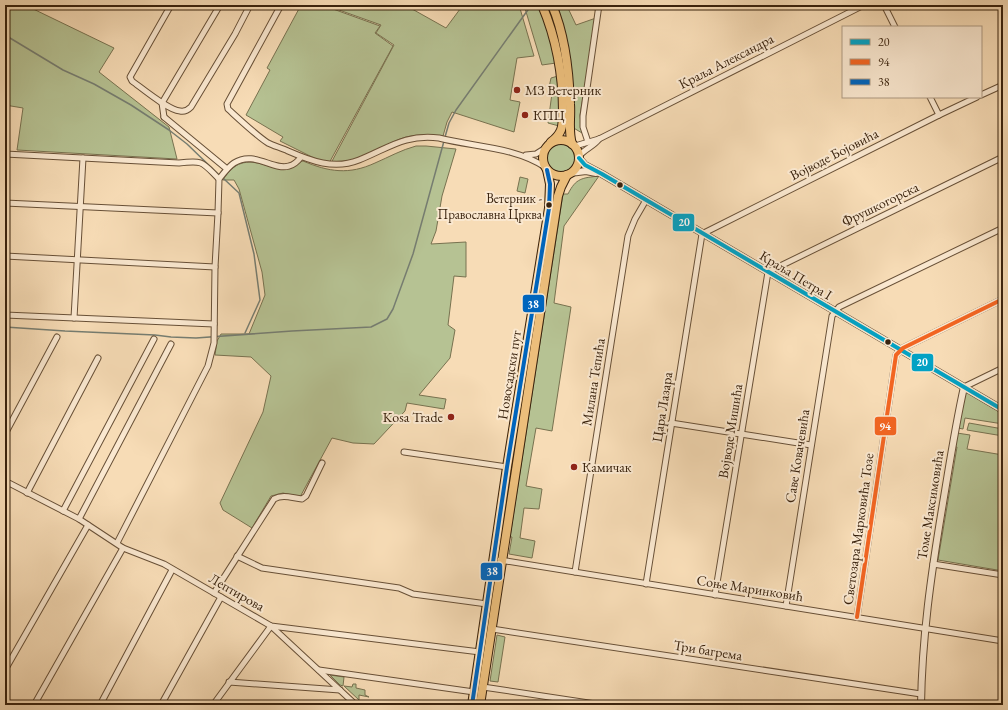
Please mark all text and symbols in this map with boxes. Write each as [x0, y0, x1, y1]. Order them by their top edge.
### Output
legend [842, 26, 982, 98]
street label: Краља Александра [675, 29, 777, 93]
text: 20 [878, 34, 890, 50]
text: 94 [878, 54, 890, 70]
text: 38 [878, 74, 890, 90]
place label: МЗ Ветерник [525, 81, 601, 99]
marker: МЗ Ветерник [512, 85, 522, 95]
place label: КПЦ [533, 106, 565, 124]
marker: КПЦ [520, 110, 530, 120]
street label: Војводе Бојовића [787, 124, 882, 184]
street label: Фрушкогорска [839, 177, 922, 230]
unlabelled marker [615, 180, 625, 190]
place label: Ветерник - Православна Црква [437, 190, 543, 223]
marker: Ветерник - Православна Црква [544, 200, 554, 210]
line badge: 20 [672, 213, 695, 232]
text: 20 [678, 215, 690, 229]
street label: Краља Петра I [756, 246, 836, 304]
line badge: 38 [522, 294, 545, 313]
text: 38 [527, 297, 539, 311]
street label: Новосадски пут [493, 329, 525, 421]
street label: Милана Тепића [577, 336, 609, 427]
unlabelled marker [883, 337, 893, 347]
line badge: 20 [911, 353, 934, 372]
text: 20 [916, 355, 928, 369]
street label: Цара Лазара [648, 370, 676, 443]
street label: Војводе Мишића [714, 382, 746, 480]
street label: Саве Ковачевића [781, 407, 813, 504]
place label: Kosa Trade [383, 408, 444, 426]
marker: Kosa Trade [446, 412, 456, 422]
line badge: 94 [874, 416, 897, 436]
text: 94 [879, 419, 891, 433]
street label: Томе Максимовића [912, 448, 948, 561]
street label: Светозара Марковића Тозе [838, 451, 878, 606]
place label: Камичак [582, 458, 632, 476]
marker: Камичак [569, 462, 579, 472]
line badge: 38 [480, 562, 503, 581]
text: 38 [486, 564, 498, 578]
street label: Лептирова [206, 569, 268, 615]
street label: Соње Маринковић [695, 571, 805, 605]
street label: Три багрема [672, 636, 744, 664]

